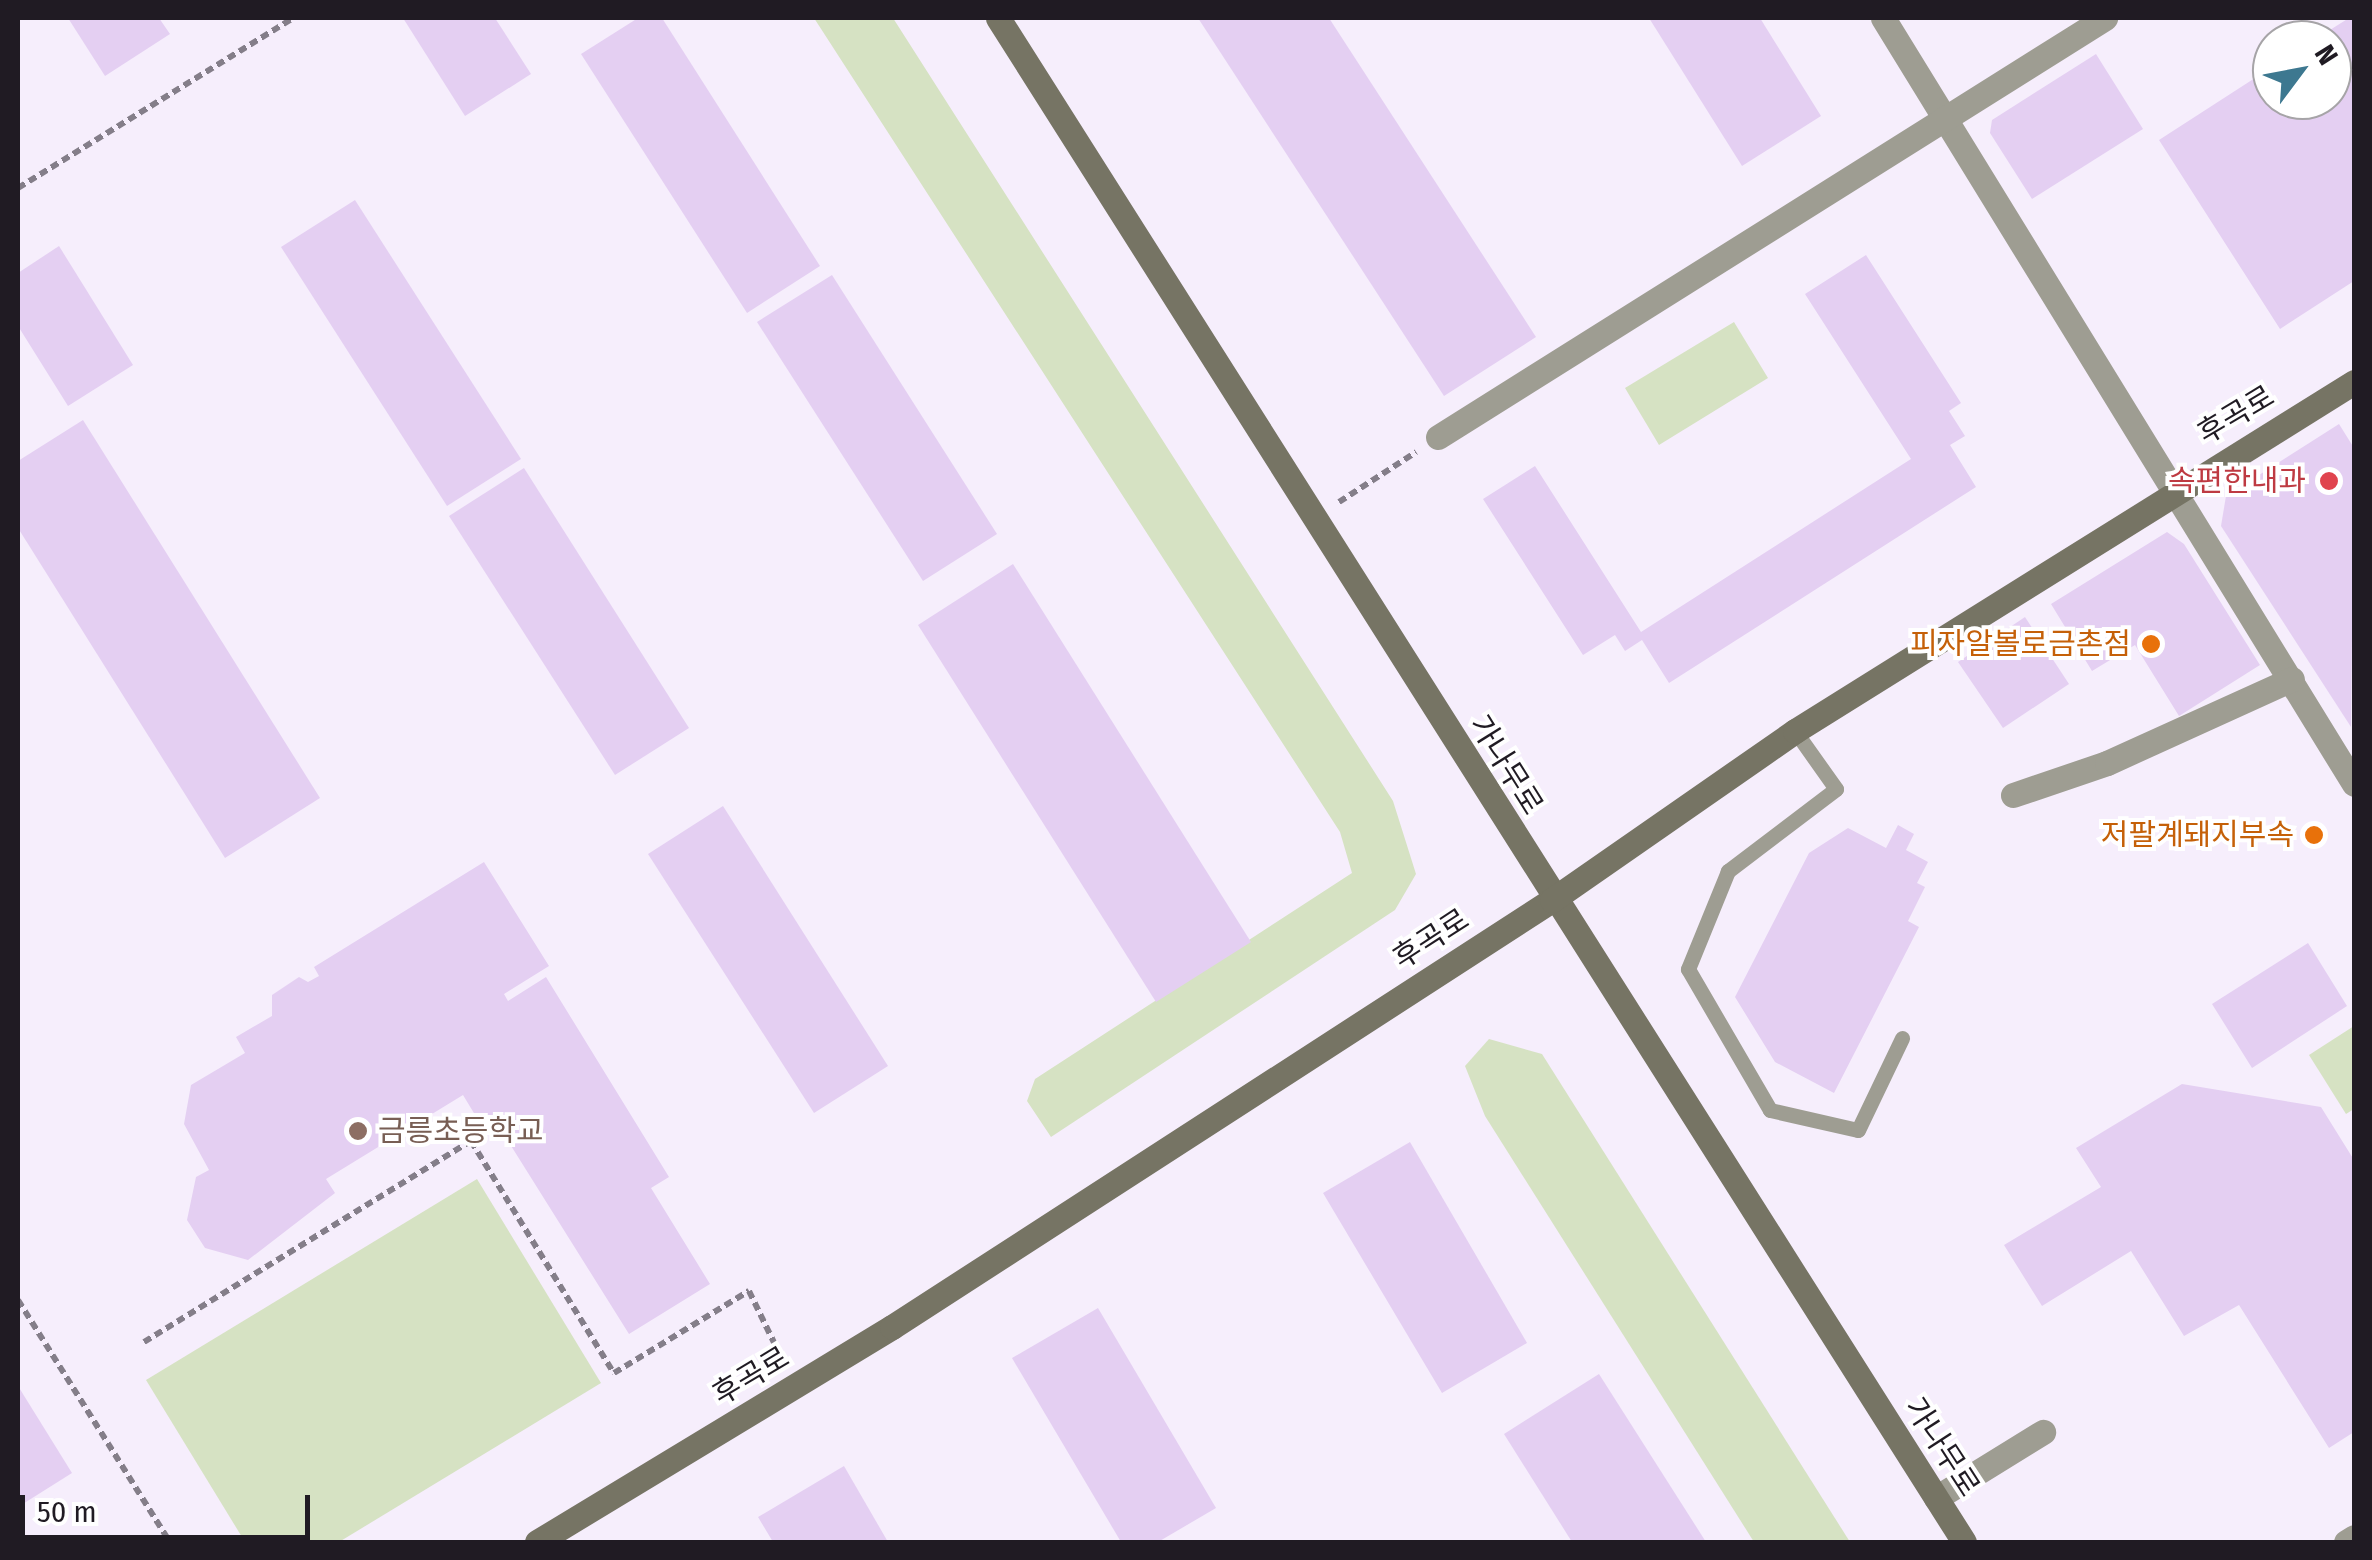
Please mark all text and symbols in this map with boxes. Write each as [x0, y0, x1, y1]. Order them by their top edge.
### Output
north arrow [2252, 20, 2352, 120]
text: N [2308, 39, 2345, 71]
street label: 후곡로 [2191, 378, 2281, 452]
place label: 속편한내과 [2168, 463, 2306, 499]
marker: 속편한내과 [2316, 468, 2342, 494]
place label: 피자알볼로금촌점 [1910, 626, 2131, 662]
marker: 피자알볼로금촌점 [2140, 633, 2162, 655]
street label: 가나무로 [1461, 709, 1551, 821]
place label: 저팔계돼지부속 [2101, 817, 2294, 853]
marker: 저팔계돼지부속 [2303, 824, 2325, 846]
street label: 후곡로 [1386, 901, 1476, 977]
place label: 금릉초등학교 [378, 1113, 544, 1149]
marker: 금릉초등학교 [347, 1120, 369, 1142]
street label: 후곡로 [706, 1339, 796, 1413]
street label: 가나무로 [1897, 1391, 1987, 1503]
scale bar [25, 1475, 315, 1537]
text: 50 m [37, 1494, 97, 1530]

